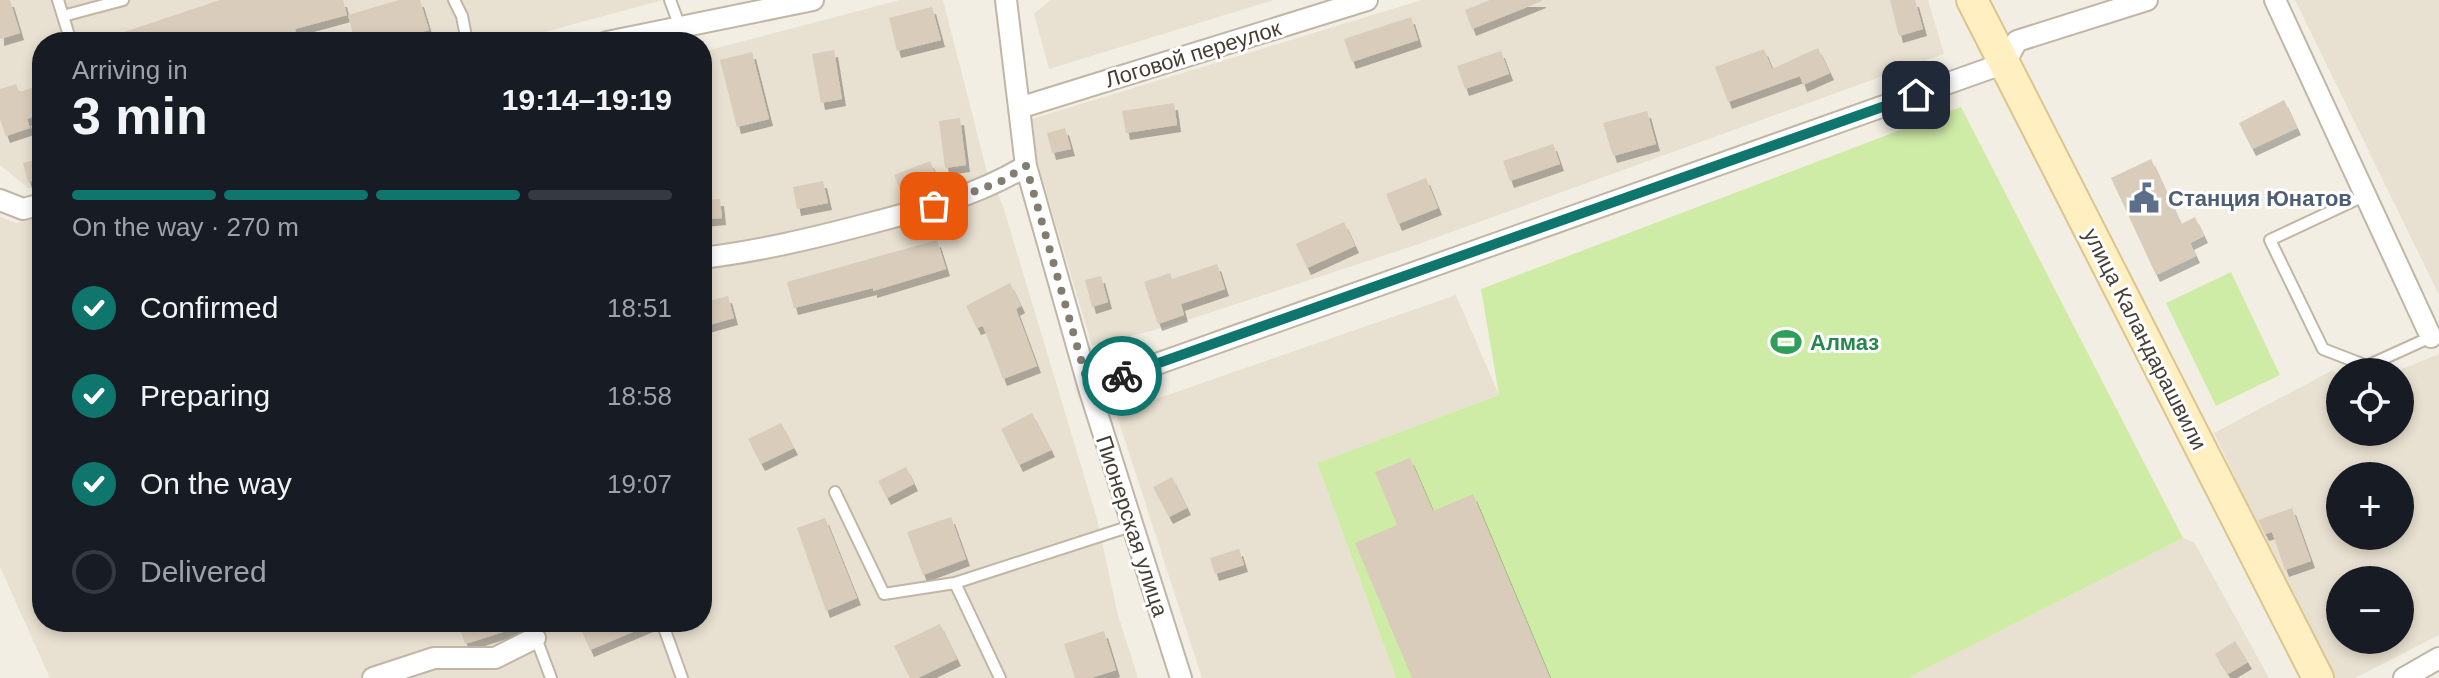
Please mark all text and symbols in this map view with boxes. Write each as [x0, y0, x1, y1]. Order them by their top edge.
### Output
street label: Логовой переулок [1102, 15, 1284, 93]
text: Arriving in [72, 55, 188, 85]
pin [1882, 61, 1950, 129]
icon: home [1894, 73, 1938, 117]
text: 19:14–19:19 [502, 83, 672, 116]
text: 3 min [72, 87, 208, 145]
pin [900, 172, 968, 240]
public building icon: Станция Юнатов [2127, 181, 2161, 215]
icon: bag [912, 184, 956, 228]
place label: Станция Юнатов [2168, 186, 2352, 211]
text: On the way · 270 m [72, 212, 299, 242]
street label: улица Каландарашвили [2078, 224, 2212, 454]
icon: check [72, 286, 116, 330]
text: Confirmed [140, 291, 278, 324]
text: 18:51 [607, 293, 672, 323]
sports icon: Алмаз [1769, 325, 1803, 359]
place label: Алмаз [1810, 330, 1879, 355]
courier [1082, 336, 1162, 416]
icon: bike [1100, 354, 1144, 398]
map controls [2326, 358, 2414, 654]
button: locate [2326, 358, 2414, 446]
icon: check [72, 374, 116, 418]
text: Preparing [140, 379, 270, 412]
text: 18:58 [607, 381, 672, 411]
street label: Пионерская улица [1091, 432, 1173, 620]
icon: check [72, 462, 116, 506]
button: + [2326, 462, 2414, 550]
text: On the way [140, 467, 292, 500]
text: 19:07 [607, 469, 672, 499]
text: Delivered [140, 555, 267, 588]
button: − [2326, 566, 2414, 654]

